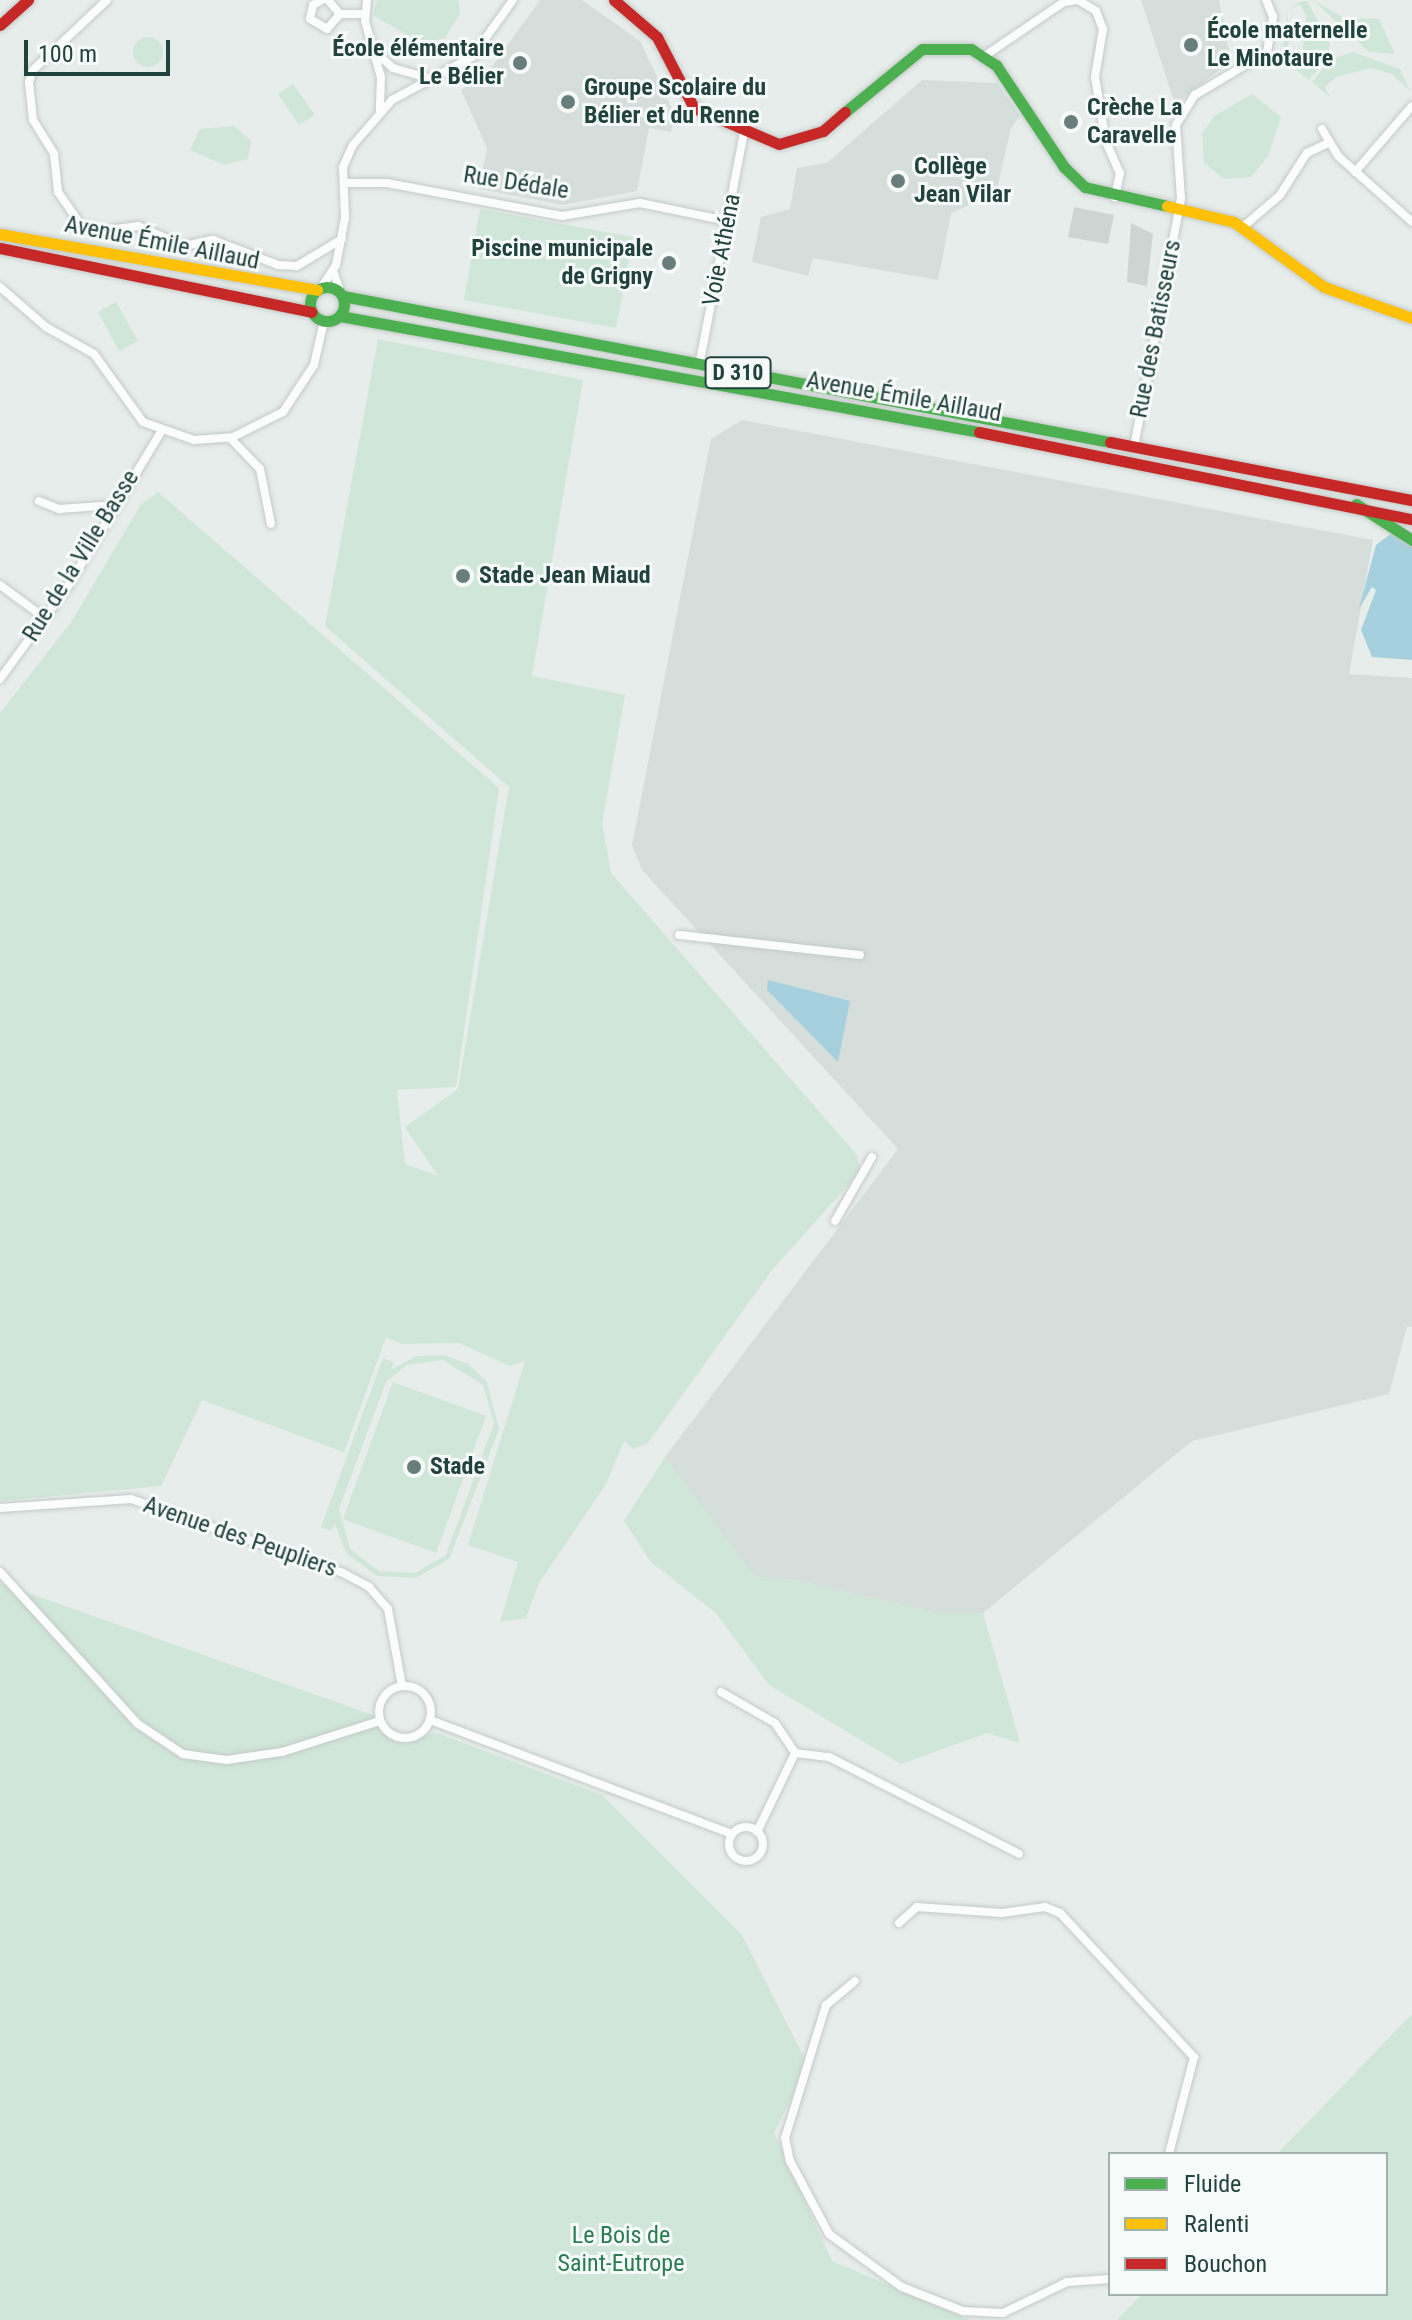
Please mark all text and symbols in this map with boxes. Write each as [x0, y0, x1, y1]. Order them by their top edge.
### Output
place label: École maternelle Le Minotaure [1207, 17, 1367, 73]
scale bar [28, 24, 174, 74]
place label: École élémentaire Le Bélier [332, 35, 504, 91]
marker: École maternelle Le Minotaure [1182, 36, 1200, 54]
text: 100 m [38, 40, 97, 68]
marker: École élémentaire Le Bélier [511, 54, 529, 72]
place label: Groupe Scolaire du Bélier et du Renne [584, 74, 766, 130]
marker: Groupe Scolaire du Bélier et du Renne [559, 93, 577, 111]
place label: Crèche La Caravelle [1087, 94, 1183, 150]
marker: Crèche La Caravelle [1062, 113, 1080, 131]
place label: Collège Jean Vilar [914, 153, 1011, 209]
street label: Rue Dédale [461, 160, 571, 206]
marker: Collège Jean Vilar [889, 172, 907, 190]
street label: Voie Athéna [697, 191, 747, 309]
street label: Avenue Émile Aillaud [62, 210, 262, 276]
place label: Piscine municipale de Grigny [471, 235, 653, 291]
street label: Rue des Batisseurs [1125, 237, 1187, 421]
marker: Piscine municipale de Grigny [660, 254, 678, 272]
road number: D 310 [704, 355, 772, 391]
street label: Avenue Émile Aillaud [804, 366, 1004, 428]
street label: Rue de la Ville Basse [17, 465, 145, 647]
place label: Stade Jean Miaud [479, 562, 651, 590]
marker: Stade Jean Miaud [454, 567, 472, 585]
place label: Stade [430, 1453, 485, 1481]
marker: Stade [405, 1458, 423, 1476]
street label: Avenue des Peupliers [140, 1490, 340, 1584]
legend [1108, 2152, 1388, 2296]
text: Fluide [1184, 2170, 1241, 2198]
text: Ralenti [1184, 2210, 1249, 2238]
park label: Le Bois de Saint-Eutrope [558, 2222, 684, 2278]
text: Bouchon [1184, 2250, 1267, 2278]

